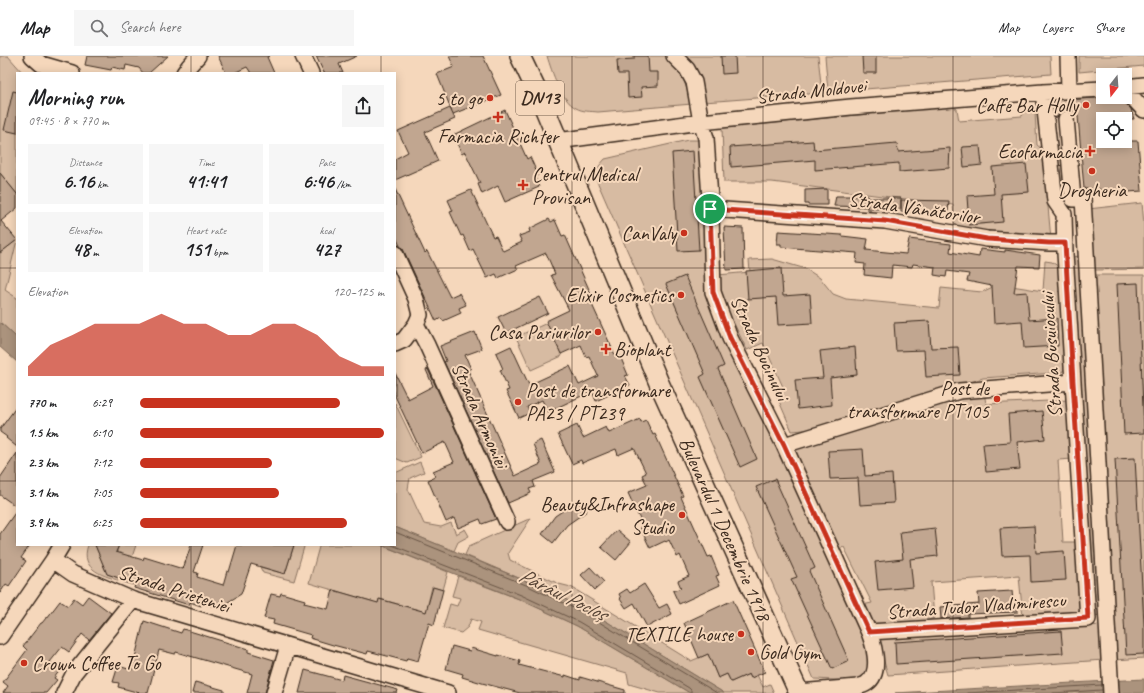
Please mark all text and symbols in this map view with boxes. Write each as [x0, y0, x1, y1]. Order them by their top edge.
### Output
search box [74, 10, 354, 46]
text: Map [20, 16, 50, 40]
icon: search [88, 17, 110, 39]
text: Search here [120, 18, 181, 37]
text: Map [998, 19, 1020, 36]
text: Layers [1042, 19, 1073, 36]
text: Share [1095, 19, 1124, 36]
north arrow [1096, 68, 1132, 104]
map controls [1096, 68, 1132, 148]
street label: Strada Moldovei [755, 73, 869, 109]
road number: DN13 [516, 81, 564, 115]
text: Morning run [28, 84, 124, 112]
button: share [342, 85, 384, 127]
place label: 5 to go [435, 86, 484, 111]
marker: 5 to go [485, 93, 495, 103]
place label: Caffe Bar Holly [976, 93, 1080, 118]
marker: Caffe Bar Holly [1081, 100, 1091, 110]
marker: Farmacia Richter [493, 112, 503, 122]
button: locate [1096, 112, 1132, 148]
text: 09:45 · 8 × 770 m [28, 113, 109, 129]
place label: Farmacia Richter [438, 124, 560, 149]
place label: Ecofarmacia [998, 139, 1084, 164]
marker: Ecofarmacia [1085, 146, 1095, 156]
text: Distance [69, 155, 102, 169]
text: Time [198, 155, 214, 169]
text: Pace [318, 155, 335, 169]
place label: Centrul Medical Provisan [532, 162, 641, 210]
marker: Drogheria [1087, 166, 1097, 176]
text: 6.16 [63, 169, 95, 194]
text: 41:41 [186, 169, 226, 194]
text: 6:46 [302, 169, 334, 194]
text: km [95, 177, 108, 191]
text: /km [334, 177, 351, 191]
place label: Drogheria [1058, 178, 1127, 203]
marker: Centrul Medical Provisan [517, 179, 529, 191]
street label: Strada Vânătorilor [847, 186, 983, 230]
pin [693, 192, 727, 226]
icon: arrive [699, 198, 721, 220]
place label: CanValy [622, 221, 678, 246]
text: Elevation [68, 223, 102, 237]
text: Heart rate [186, 223, 226, 237]
text: kcal [319, 223, 334, 237]
marker: CanValy [679, 228, 689, 238]
text: 48 [72, 237, 90, 262]
text: 151 [184, 237, 210, 262]
text: 427 [313, 237, 340, 262]
text: m [90, 245, 99, 259]
text: bpm [210, 245, 228, 259]
place label: Elixir Cosmetics [566, 283, 675, 308]
text: Elevation [28, 284, 68, 300]
text: 120–125 m [333, 284, 384, 300]
street label: Strada Busuiocului [1034, 289, 1068, 418]
marker: Elixir Cosmetics [676, 290, 686, 300]
street label: Strada Bucinului [725, 292, 796, 407]
place label: Casa Pariurilor [489, 320, 592, 345]
marker: Casa Pariurilor [593, 327, 603, 337]
place label: Bioplant [614, 337, 673, 362]
marker: Bioplant [601, 344, 611, 354]
street label: Strada Armoniei [446, 358, 515, 474]
place label: Post de transformare PT105 [847, 376, 990, 424]
place label: Post de transformare PA23 / PT239 [526, 378, 672, 426]
marker: Post de transformare PT105 [992, 394, 1002, 404]
text: 770 m [28, 395, 56, 411]
text: 6:29 [92, 395, 112, 411]
marker: Post de transformare PA23 / PT239 [513, 397, 523, 407]
text: 1.5 km [28, 425, 58, 441]
text: 6:10 [92, 425, 112, 441]
street label: Bulevardul 1 Decembrie 1918 [673, 433, 778, 626]
text: 2.3 km [28, 455, 58, 471]
text: 7:12 [92, 455, 112, 471]
text: 3.1 km [28, 485, 58, 501]
text: 7:05 [92, 485, 112, 501]
place label: Beauty&Infrashape Studio [540, 492, 675, 540]
marker: Beauty&Infrashape Studio [677, 510, 687, 520]
text: 3.9 km [28, 515, 58, 531]
text: 6:25 [92, 515, 112, 531]
street label: Strada Prieteniei [115, 559, 235, 620]
water label: Pârâul Pocloș [515, 562, 615, 628]
street label: Strada Tudor Vladimirescu [886, 587, 1068, 625]
place label: TEXTILE house [625, 622, 734, 647]
marker: TEXTILE house [736, 629, 746, 639]
place label: Gold Gym [759, 640, 822, 665]
marker: Gold Gym [746, 647, 756, 657]
place label: Crown Coffee To Go [32, 651, 161, 676]
marker: Crown Coffee To Go [19, 658, 29, 668]

